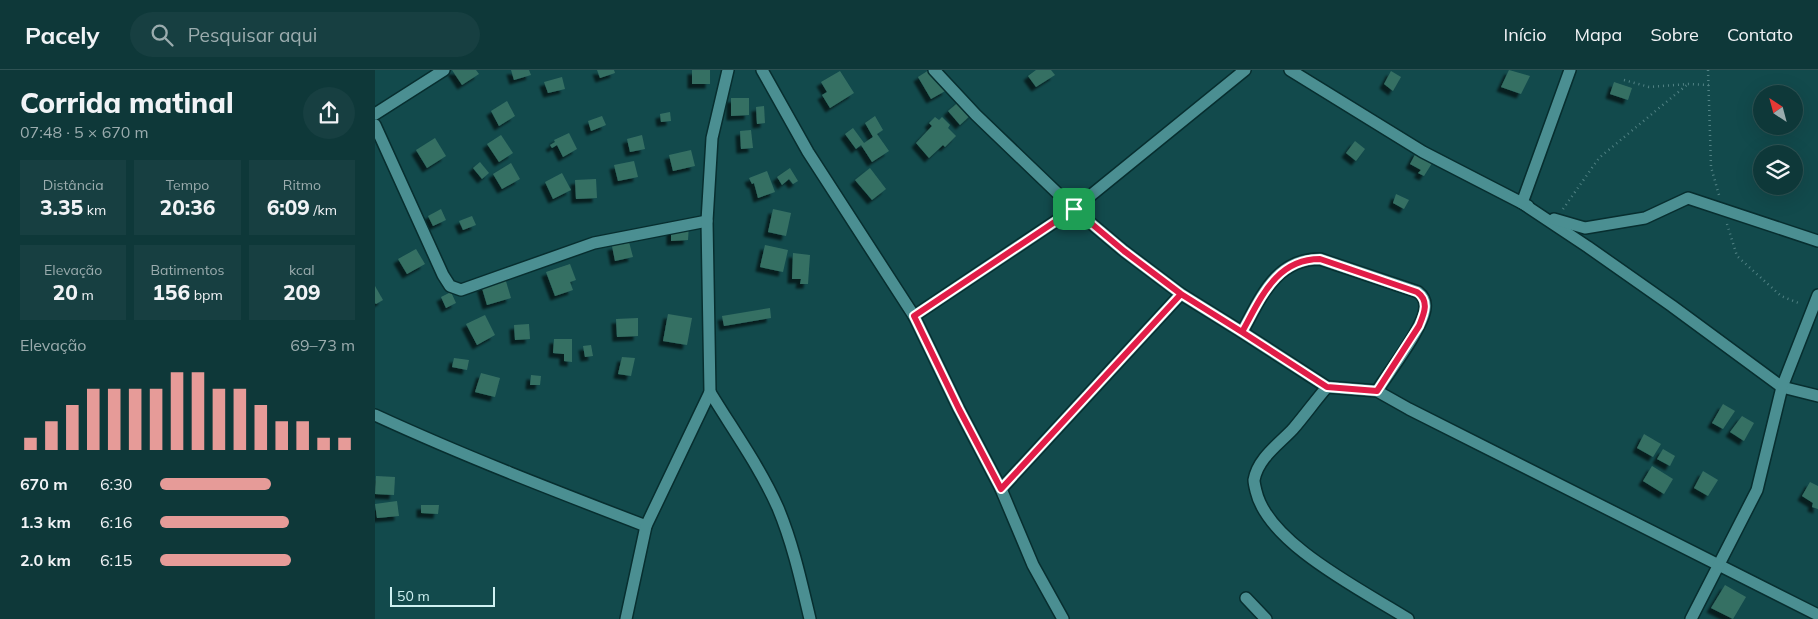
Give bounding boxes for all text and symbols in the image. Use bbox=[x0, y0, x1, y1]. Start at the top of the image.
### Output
search box bbox=[130, 12, 480, 57]
text: Pacely bbox=[25, 20, 100, 50]
icon: search bbox=[148, 21, 176, 49]
text: Pesquisar aqui bbox=[188, 23, 317, 47]
text: Início bbox=[1504, 23, 1547, 46]
text: Mapa bbox=[1575, 23, 1622, 46]
text: Sobre bbox=[1650, 23, 1699, 46]
text: Contato bbox=[1727, 23, 1793, 46]
text: Corrida matinal bbox=[20, 85, 234, 120]
north arrow bbox=[1753, 85, 1803, 135]
map controls bbox=[1753, 85, 1803, 195]
button: share bbox=[303, 87, 355, 139]
text: 07:48 · 5 × 670 m bbox=[20, 122, 149, 142]
button: layers bbox=[1753, 145, 1803, 195]
text: Distância bbox=[43, 176, 104, 194]
text: Tempo bbox=[166, 176, 209, 194]
text: Ritmo bbox=[283, 176, 321, 194]
pin bbox=[1053, 188, 1095, 230]
text: 3.35 bbox=[40, 194, 83, 220]
text: 20:36 bbox=[160, 194, 215, 220]
text: 6:09 bbox=[267, 194, 310, 220]
icon: arrive bbox=[1060, 195, 1088, 223]
text: km bbox=[83, 201, 106, 219]
text: /km bbox=[310, 201, 337, 219]
text: Elevação bbox=[44, 261, 102, 279]
text: Batimentos bbox=[150, 261, 225, 279]
text: kcal bbox=[289, 261, 315, 279]
text: 20 bbox=[53, 279, 78, 305]
text: 156 bbox=[152, 279, 190, 305]
text: 209 bbox=[283, 279, 321, 305]
text: m bbox=[78, 286, 94, 304]
text: bpm bbox=[190, 286, 223, 304]
text: Elevação bbox=[20, 335, 86, 355]
text: 69–73 m bbox=[290, 335, 355, 355]
text: 670 m bbox=[20, 474, 68, 494]
text: 6:30 bbox=[100, 474, 132, 494]
text: 1.3 km bbox=[20, 512, 71, 532]
text: 6:16 bbox=[100, 512, 132, 532]
text: 2.0 km bbox=[20, 550, 71, 570]
text: 6:15 bbox=[100, 550, 132, 570]
scale bar bbox=[390, 584, 495, 607]
text: 50 m bbox=[397, 587, 430, 605]

